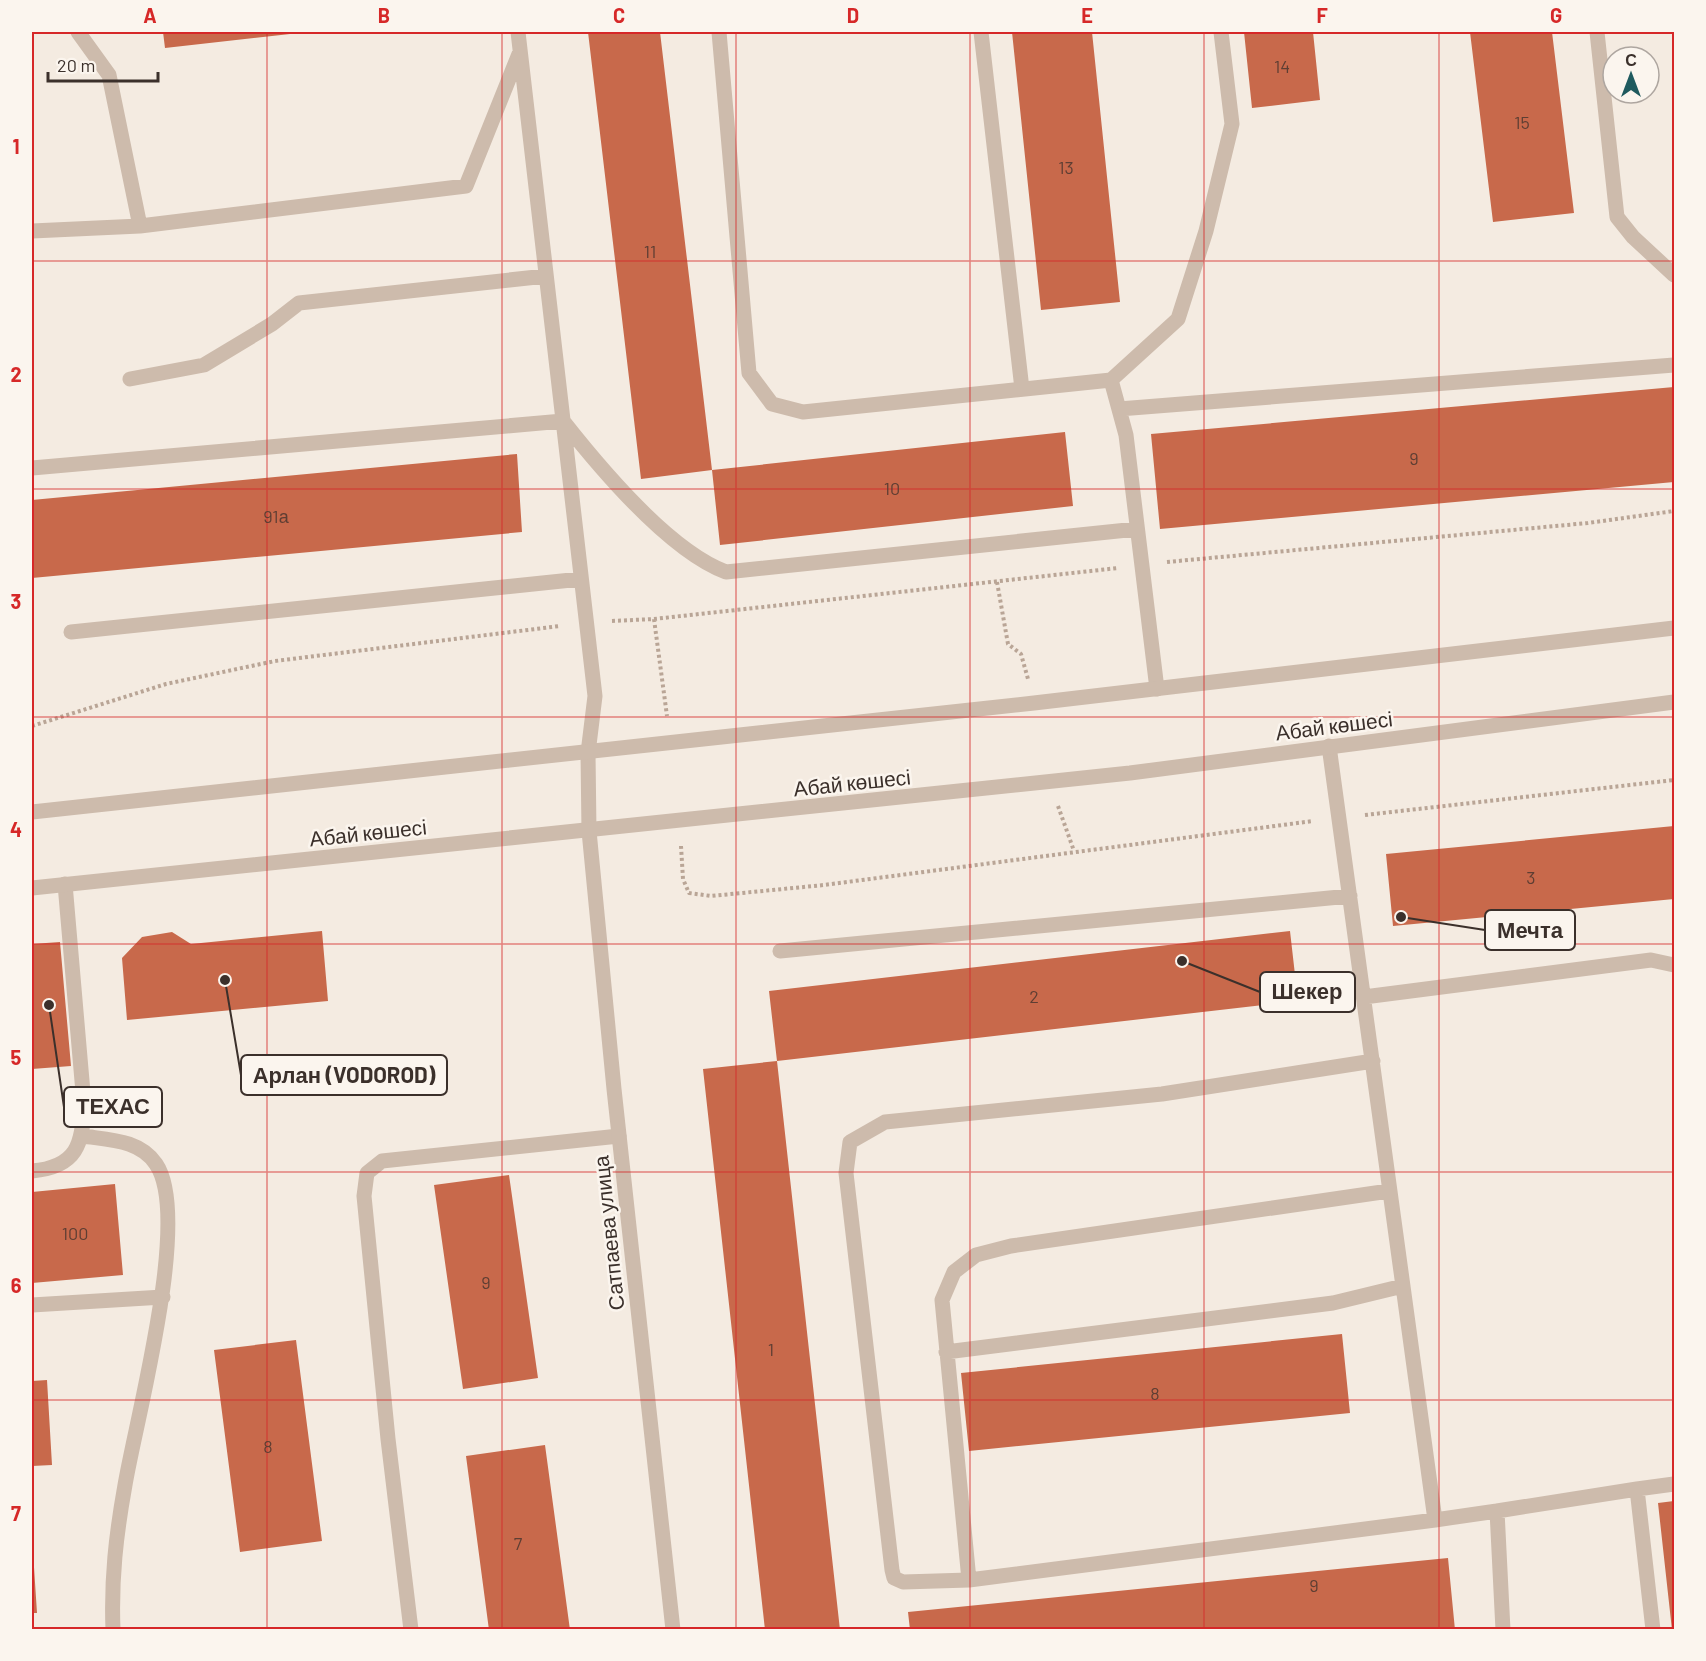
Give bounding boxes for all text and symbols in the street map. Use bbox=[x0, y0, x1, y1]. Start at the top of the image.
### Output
text: A bbox=[143, 3, 157, 27]
text: B bbox=[378, 3, 390, 27]
text: C bbox=[613, 3, 625, 27]
text: D bbox=[847, 3, 859, 27]
text: E bbox=[1081, 3, 1093, 27]
text: F bbox=[1316, 3, 1328, 27]
text: G bbox=[1550, 3, 1562, 27]
scale bar bbox=[48, 45, 158, 83]
north arrow bbox=[1601, 45, 1661, 105]
text: С bbox=[1625, 50, 1637, 69]
text: 20 m bbox=[57, 54, 95, 76]
house number: 14 bbox=[1274, 55, 1290, 77]
house number: 15 bbox=[1514, 111, 1530, 133]
text: 1 bbox=[12, 134, 20, 158]
house number: 13 bbox=[1058, 156, 1074, 178]
house number: 11 bbox=[644, 240, 656, 262]
text: 2 bbox=[10, 362, 22, 386]
house number: 9 bbox=[1409, 447, 1419, 469]
house number: 10 bbox=[884, 477, 900, 499]
house number: 91а bbox=[263, 505, 290, 527]
text: 3 bbox=[11, 589, 21, 613]
street label: Абай көшесі bbox=[1274, 705, 1394, 745]
street label: Абай көшесі bbox=[792, 763, 912, 801]
street label: Абай көшесі bbox=[308, 813, 428, 851]
text: 4 bbox=[10, 817, 22, 841]
house number: 3 bbox=[1526, 866, 1536, 888]
callout: Мечта bbox=[1485, 910, 1575, 950]
text: Мечта bbox=[1497, 916, 1564, 942]
callout: Шекер bbox=[1260, 972, 1355, 1012]
text: Шекер bbox=[1271, 977, 1343, 1004]
house number: 2 bbox=[1029, 985, 1039, 1007]
text: 5 bbox=[11, 1045, 22, 1069]
callout: Арлан (VODOROD) bbox=[241, 1055, 447, 1095]
text: Арлан (VODOROD) bbox=[253, 1061, 436, 1088]
callout: ТЕХАС bbox=[64, 1087, 162, 1127]
text: ТЕХАС bbox=[76, 1092, 150, 1118]
street label: Сатпаева улица bbox=[587, 1154, 629, 1312]
house number: 100 bbox=[62, 1222, 88, 1244]
house number: 9 bbox=[481, 1271, 491, 1293]
text: 6 bbox=[11, 1273, 22, 1297]
house number: 1 bbox=[768, 1338, 774, 1360]
house number: 8 bbox=[1150, 1382, 1160, 1404]
house number: 8 bbox=[263, 1435, 273, 1457]
text: 7 bbox=[11, 1501, 21, 1525]
house number: 7 bbox=[514, 1532, 523, 1554]
house number: 9 bbox=[1309, 1574, 1319, 1596]

